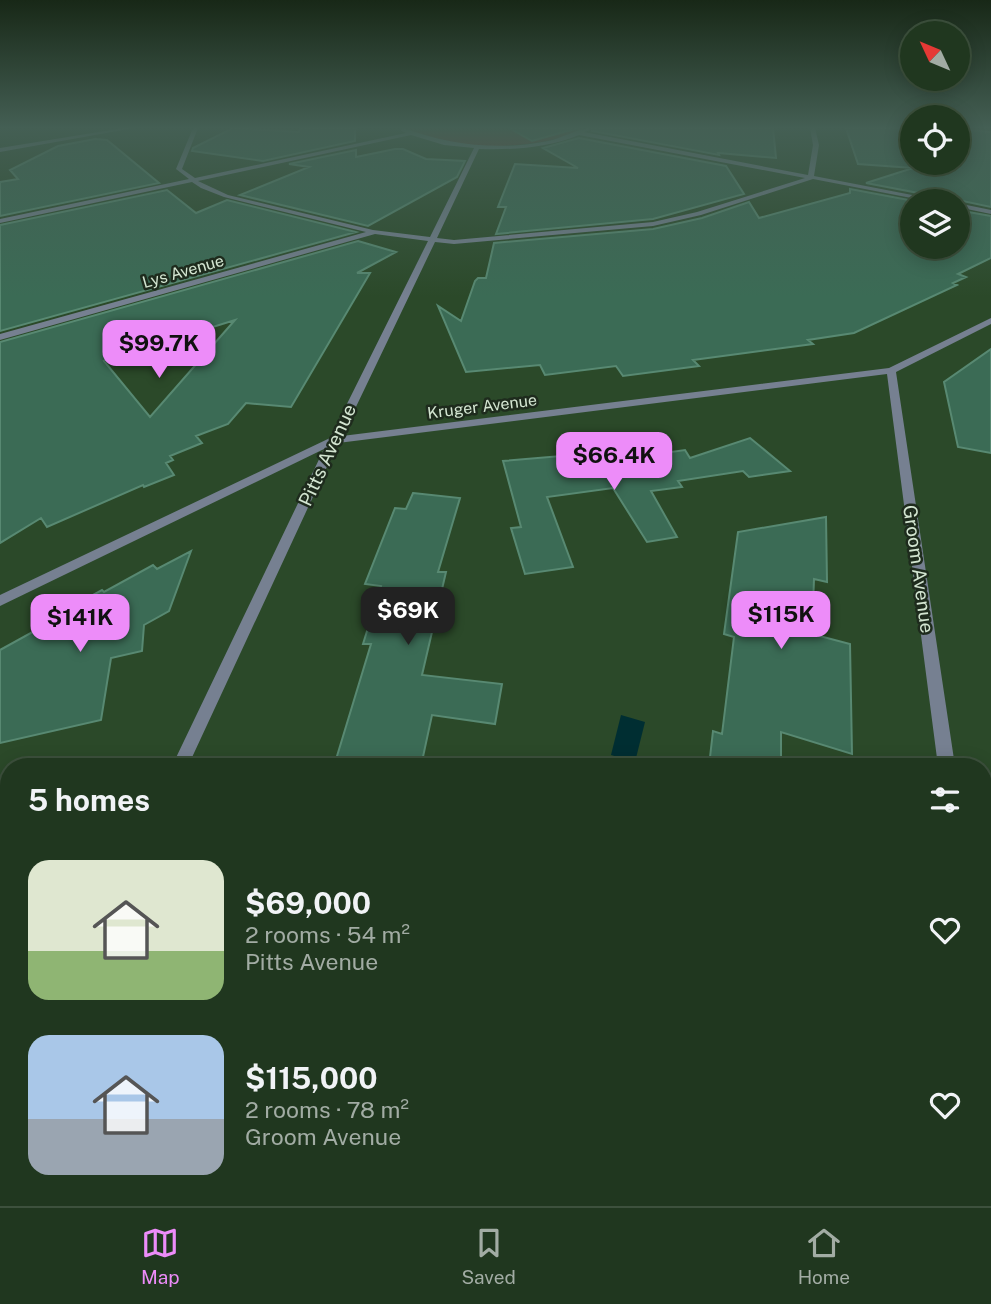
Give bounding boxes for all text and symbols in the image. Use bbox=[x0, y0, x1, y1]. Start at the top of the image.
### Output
north arrow bbox=[900, 21, 970, 91]
map controls bbox=[900, 21, 970, 259]
button: locate bbox=[900, 105, 970, 175]
button: layers bbox=[900, 189, 970, 259]
street label: Lys Avenue bbox=[140, 251, 226, 292]
pin: $99.7K bbox=[102, 320, 216, 380]
text: $99.7K bbox=[118, 329, 200, 356]
street label: Kruger Avenue bbox=[426, 390, 538, 423]
street label: Pitts Avenue bbox=[294, 400, 360, 510]
pin: $66.4K bbox=[557, 433, 671, 492]
text: $66.4K bbox=[572, 441, 656, 468]
street label: Groom Avenue bbox=[899, 504, 939, 634]
pin: $69K bbox=[367, 588, 449, 647]
pin: $115K bbox=[732, 592, 830, 651]
pin: $141K bbox=[31, 594, 129, 654]
text: $69K bbox=[377, 596, 439, 623]
text: $115K bbox=[747, 600, 815, 627]
text: $141K bbox=[47, 603, 113, 630]
icon: filters bbox=[926, 781, 964, 819]
text: 5 homes bbox=[28, 782, 150, 818]
text: $69,000 bbox=[245, 885, 371, 921]
icon: home bbox=[84, 888, 168, 972]
icon: heart bbox=[926, 911, 964, 949]
text: 2 rooms · 54 m² bbox=[245, 921, 410, 948]
text: Pitts Avenue bbox=[245, 948, 378, 975]
text: $115,000 bbox=[245, 1060, 377, 1096]
icon: home bbox=[84, 1063, 168, 1147]
icon: heart bbox=[926, 1086, 964, 1124]
text: 2 rooms · 78 m² bbox=[245, 1096, 409, 1123]
text: Groom Avenue bbox=[245, 1123, 401, 1150]
tab: Map bbox=[141, 1224, 180, 1288]
tab: Saved bbox=[461, 1224, 516, 1288]
tab: Home bbox=[798, 1224, 850, 1288]

